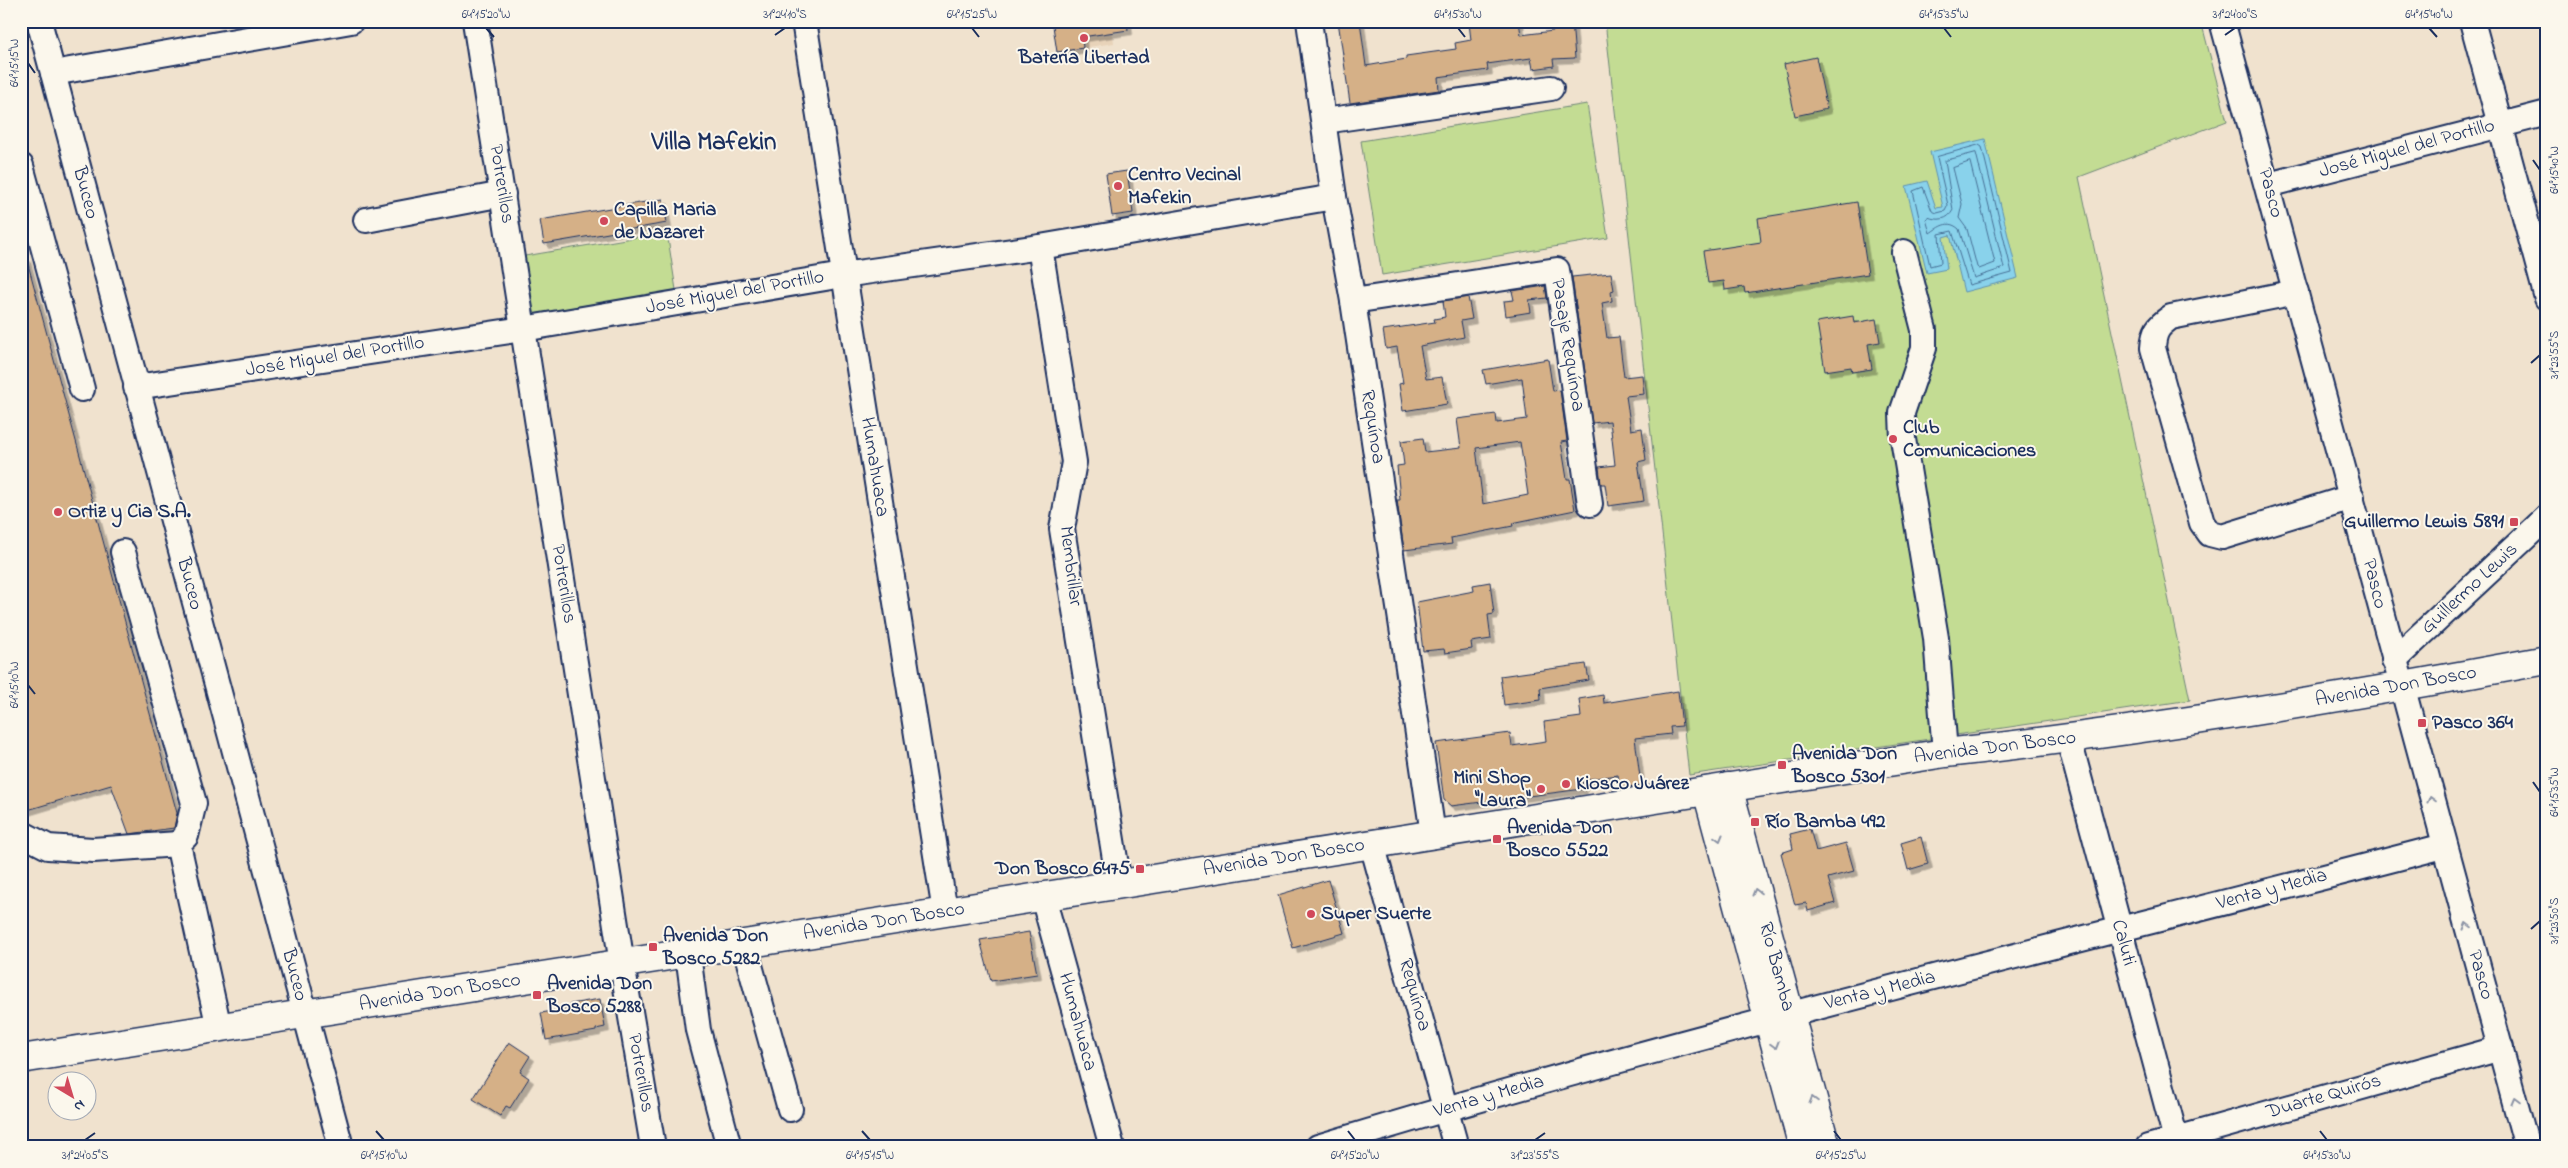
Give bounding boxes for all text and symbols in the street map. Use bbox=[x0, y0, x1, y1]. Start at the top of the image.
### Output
text: 64°15'20"W bbox=[462, 6, 510, 24]
text: 31°24'10"S bbox=[763, 6, 807, 24]
text: 64°15'25"W bbox=[947, 6, 997, 24]
text: 64°15'30"W bbox=[1434, 6, 1482, 24]
text: 64°15'35"W bbox=[1919, 6, 1969, 24]
text: 31°24'00"S bbox=[2212, 6, 2258, 24]
text: 64°15'40"W bbox=[2405, 6, 2453, 24]
marker: Batería Libertad bbox=[1078, 32, 1090, 44]
text: 64°15'15"W bbox=[6, 39, 24, 87]
place label: Batería Libertad bbox=[1017, 44, 1150, 73]
street label: José Miguel del Portillo bbox=[2316, 112, 2498, 187]
district label: Villa Mafekin bbox=[651, 125, 776, 161]
street label: Potrerillos bbox=[480, 142, 522, 226]
text: 64°15'40"W bbox=[2546, 146, 2564, 194]
place label: Centro Vecinal Mafekin bbox=[1128, 161, 1241, 213]
street label: Buceo bbox=[64, 163, 106, 222]
street label: Pasco bbox=[2249, 165, 2291, 221]
marker: Centro Vecinal Mafekin bbox=[1112, 180, 1124, 192]
place label: Capilla Maria de Nazaret bbox=[614, 196, 717, 248]
marker: Capilla Maria de Nazaret bbox=[598, 215, 610, 227]
street label: José Miguel del Portillo bbox=[643, 263, 827, 324]
street label: Pasaje Requínoa bbox=[1542, 276, 1592, 414]
street label: José Miguel del Portillo bbox=[243, 329, 427, 386]
text: 31°23'55"S bbox=[2546, 331, 2564, 379]
street label: Requínoa bbox=[1352, 388, 1392, 466]
place label: Club Comunicaciones bbox=[1903, 414, 2036, 466]
street label: Humahuaca bbox=[852, 415, 896, 519]
marker: Club Comunicaciones bbox=[1887, 433, 1899, 445]
place label: Ortiz y Cia S.A. bbox=[68, 498, 191, 528]
marker: Ortiz y Cia S.A. bbox=[52, 506, 64, 518]
place label: Guillermo Lewis 5891 bbox=[2344, 508, 2505, 537]
marker: Guillermo Lewis 5891 bbox=[2508, 516, 2520, 528]
street label: Membrillar bbox=[1051, 524, 1089, 609]
street label: Guillermo Lewis bbox=[2415, 536, 2525, 642]
street label: Potrerillos bbox=[542, 542, 584, 626]
street label: Buceo bbox=[168, 554, 210, 613]
street label: Pasco bbox=[2354, 556, 2394, 612]
street label: Avenida Don Bosco bbox=[2313, 659, 2479, 715]
text: 64°15'10"W bbox=[6, 662, 24, 708]
place label: Pasco 364 bbox=[2432, 709, 2514, 738]
marker: Pasco 364 bbox=[2416, 717, 2428, 729]
street label: Avenida Don Bosco bbox=[1912, 724, 2078, 772]
place label: Avenida Don Bosco 5301 bbox=[1791, 740, 1897, 792]
marker: Avenida Don Bosco 5301 bbox=[1776, 759, 1788, 771]
place label: Mini Shop "Laura" bbox=[1453, 764, 1531, 816]
text: 64°15'35"W bbox=[2546, 767, 2564, 817]
place label: Kiosco Juárez bbox=[1576, 770, 1690, 799]
marker: Kiosco Juárez bbox=[1560, 778, 1572, 790]
marker: Mini Shop "Laura" bbox=[1535, 783, 1547, 795]
one-way arrow bbox=[2427, 795, 2437, 803]
place label: Río Bamba 492 bbox=[1765, 808, 1885, 837]
place label: Avenida Don Bosco 5522 bbox=[1506, 814, 1612, 866]
marker: Río Bamba 492 bbox=[1749, 816, 1761, 828]
street label: Avenida Don Bosco bbox=[1201, 831, 1367, 885]
marker: Avenida Don Bosco 5522 bbox=[1491, 833, 1503, 845]
one-way arrow bbox=[1713, 833, 1724, 842]
place label: Don Bosco 6475 bbox=[994, 855, 1131, 884]
street label: Venta y Media bbox=[2212, 861, 2331, 919]
marker: Don Bosco 6475 bbox=[1134, 863, 1146, 875]
one-way arrow bbox=[1751, 888, 1762, 897]
street label: Avenida Don Bosco bbox=[801, 895, 967, 949]
text: 31°23'50"S bbox=[2546, 897, 2564, 944]
place label: Super Suerte bbox=[1321, 900, 1432, 929]
marker: Super Suerte bbox=[1305, 908, 1317, 920]
street label: Caluti bbox=[2103, 917, 2143, 969]
street label: Río Bamba bbox=[1750, 919, 1802, 1015]
place label: Avenida Don Bosco 5282 bbox=[662, 922, 768, 974]
one-way arrow bbox=[2462, 923, 2472, 931]
marker: Avenida Don Bosco 5282 bbox=[647, 941, 659, 953]
street label: Buceo bbox=[273, 945, 315, 1004]
street label: Pasco bbox=[2459, 947, 2501, 1003]
street label: Requínoa bbox=[1390, 955, 1438, 1035]
street label: Venta y Media bbox=[1820, 963, 1939, 1019]
street label: Avenida Don Bosco bbox=[357, 966, 523, 1020]
place label: Avenida Don Bosco 5288 bbox=[546, 970, 652, 1022]
street label: Humahuaca bbox=[1050, 970, 1104, 1074]
marker: Avenida Don Bosco 5288 bbox=[531, 989, 543, 1001]
street label: Potrerillos bbox=[619, 1031, 661, 1115]
one-way arrow bbox=[1769, 1041, 1780, 1050]
street label: Venta y Media bbox=[1429, 1067, 1548, 1127]
street label: Duarte Quirós bbox=[2262, 1067, 2385, 1128]
north arrow bbox=[48, 1070, 98, 1120]
text: N bbox=[69, 1094, 89, 1116]
one-way arrow bbox=[2510, 1095, 2521, 1104]
one-way arrow bbox=[1808, 1096, 1818, 1104]
text: 31°24'05"S bbox=[62, 1147, 109, 1165]
text: 64°15'10"W bbox=[361, 1147, 407, 1165]
text: 64°15'15"W bbox=[846, 1147, 894, 1165]
text: 64°15'20"W bbox=[1331, 1147, 1379, 1165]
text: 31°23'55"S bbox=[1511, 1147, 1559, 1165]
text: 64°15'25"W bbox=[1816, 1147, 1866, 1165]
text: 64°15'30"W bbox=[2303, 1147, 2351, 1165]

